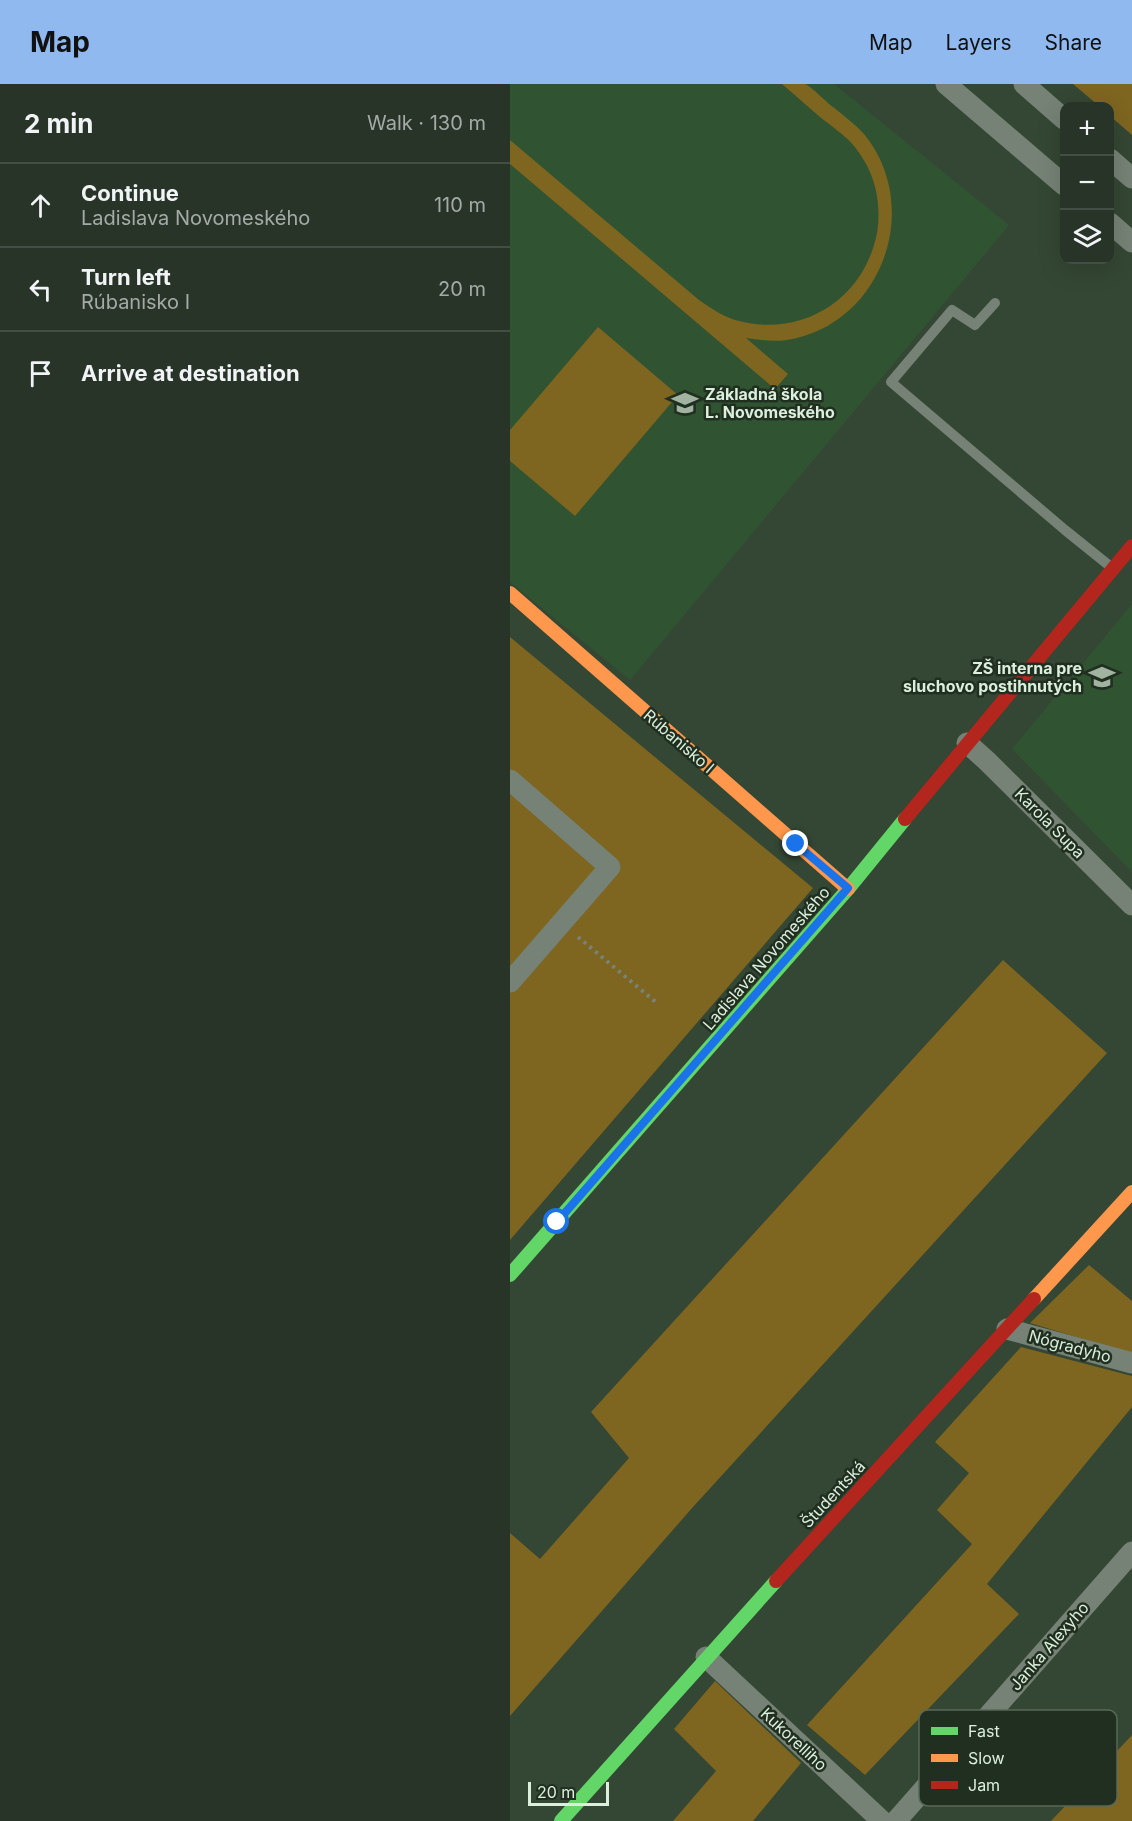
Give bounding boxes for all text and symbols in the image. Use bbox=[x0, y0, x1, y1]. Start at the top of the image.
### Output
text: Map bbox=[30, 25, 90, 59]
text: Map bbox=[869, 30, 913, 55]
text: Layers bbox=[946, 30, 1012, 55]
text: Share bbox=[1045, 30, 1102, 55]
map controls bbox=[1060, 102, 1114, 264]
button: + bbox=[1060, 102, 1114, 156]
text: 2 min bbox=[24, 108, 94, 139]
text: Walk · 130 m bbox=[367, 111, 486, 135]
button: − bbox=[1060, 156, 1114, 210]
text: Continue bbox=[81, 180, 179, 206]
icon: ahead bbox=[24, 189, 57, 222]
text: 110 m bbox=[434, 193, 486, 217]
text: Ladislava Novomeského bbox=[81, 206, 310, 230]
button: layers bbox=[1060, 210, 1114, 264]
text: Turn left bbox=[81, 264, 171, 290]
icon: left bbox=[24, 273, 57, 306]
text: 20 m bbox=[438, 277, 486, 301]
text: Rúbanisko I bbox=[81, 290, 190, 314]
icon: arrive bbox=[24, 357, 57, 390]
text: Arrive at destination bbox=[81, 360, 300, 386]
place label: Základná škola L. Novomeského bbox=[705, 384, 835, 422]
school or university icon: Základná škola L. Novomeského bbox=[670, 388, 700, 418]
place label: ZŠ interna pre sluchovo postihnutých bbox=[903, 658, 1082, 696]
school or university icon: ZŠ interna pre sluchovo postihnutých bbox=[1087, 662, 1117, 692]
street label: Rúbanisko I bbox=[640, 705, 718, 777]
street label: Karola Supa bbox=[1011, 784, 1089, 862]
route end bbox=[782, 830, 808, 856]
street label: Ladislava Novomeského bbox=[698, 882, 834, 1034]
route start bbox=[543, 1208, 569, 1234]
street label: Nógradyho bbox=[1027, 1325, 1113, 1367]
street label: Študentská bbox=[797, 1456, 869, 1532]
street label: Janka Alexyho bbox=[1005, 1598, 1093, 1694]
street label: Kukorelliho bbox=[757, 1703, 831, 1775]
legend bbox=[919, 1710, 1117, 1806]
text: Fast bbox=[968, 1721, 1000, 1741]
text: Slow bbox=[968, 1748, 1005, 1768]
text: Jam bbox=[968, 1775, 1000, 1795]
scale bar bbox=[528, 1779, 609, 1806]
text: 20 m bbox=[537, 1782, 575, 1802]

